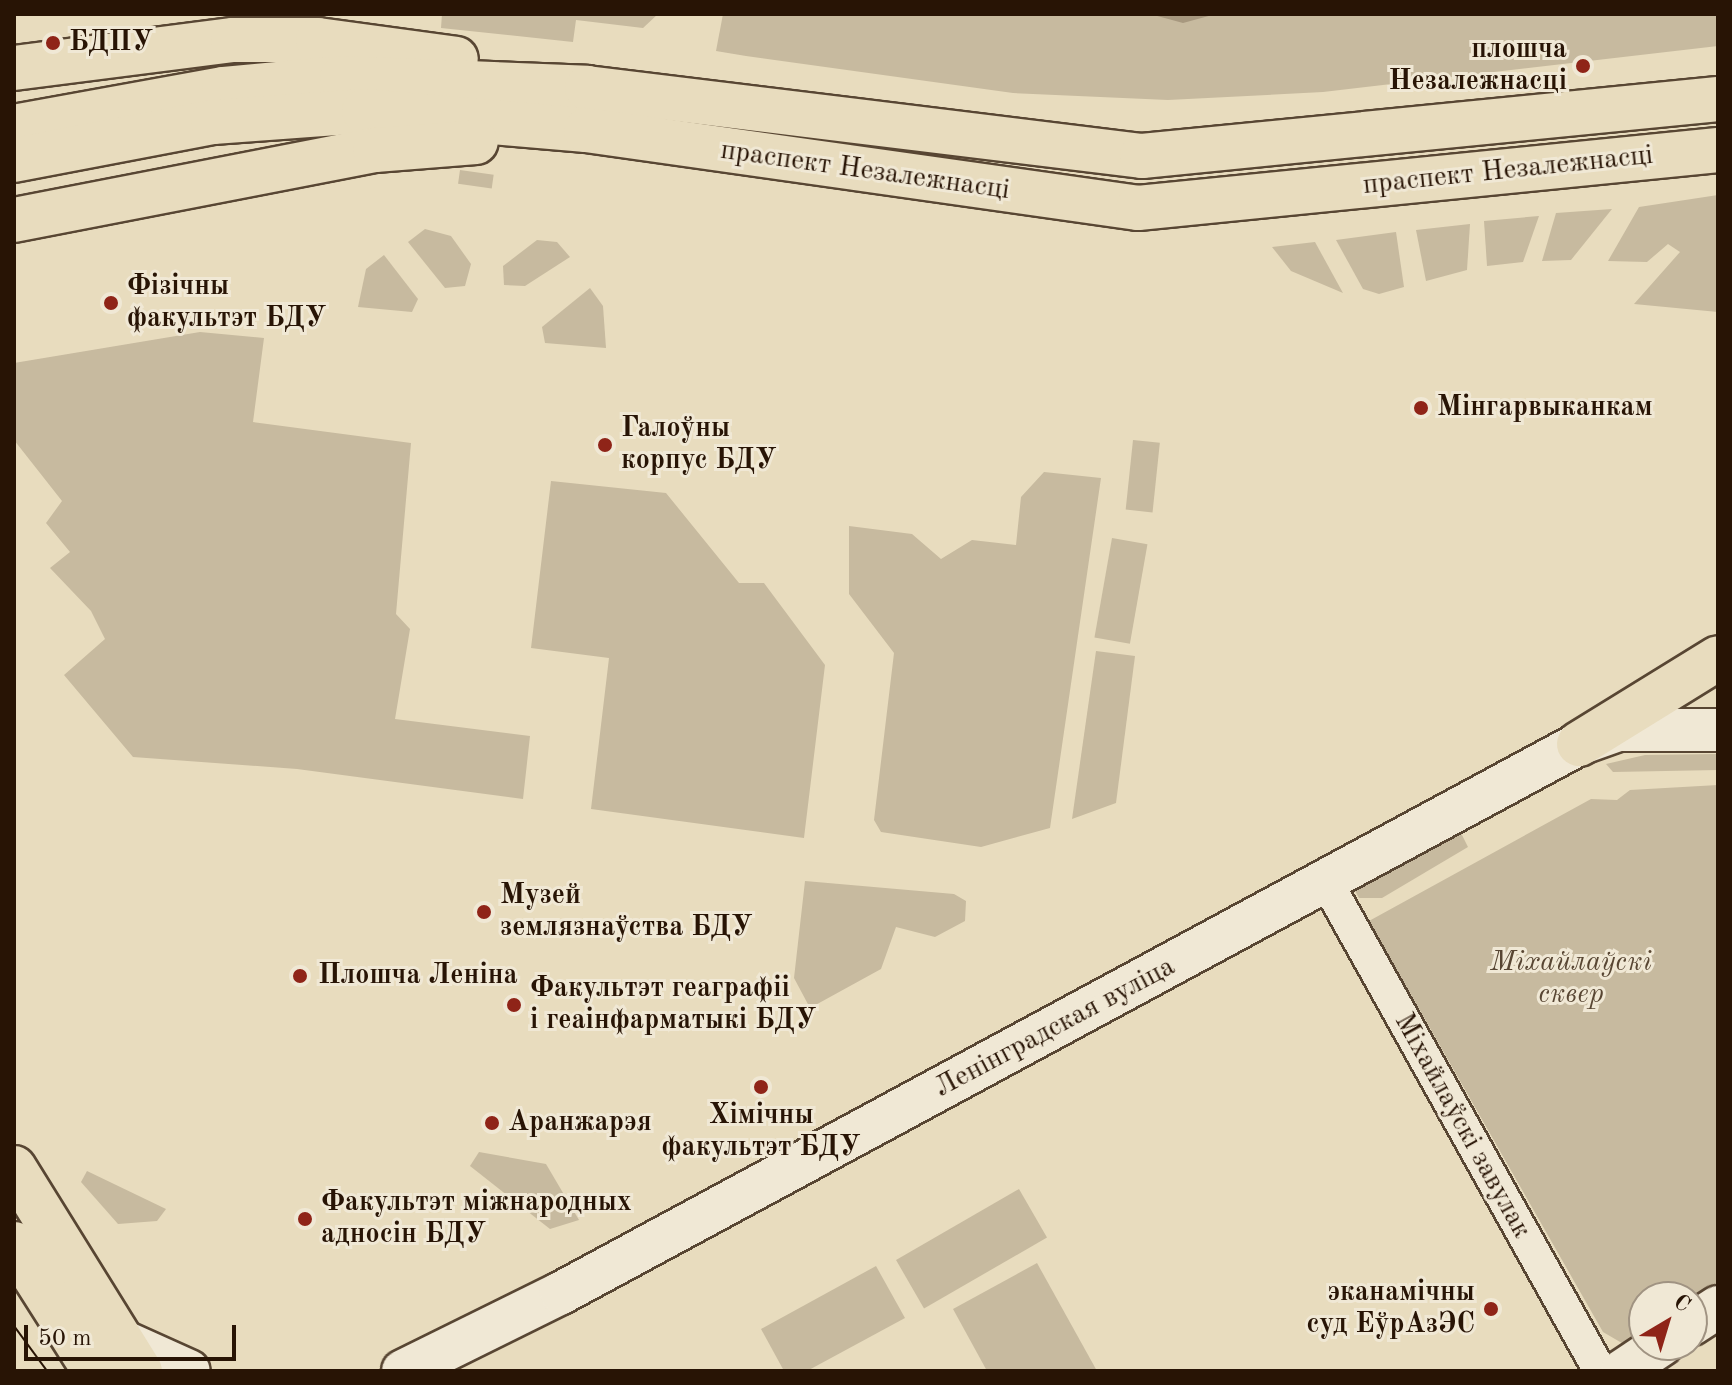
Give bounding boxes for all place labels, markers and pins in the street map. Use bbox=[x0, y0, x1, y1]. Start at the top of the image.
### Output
place label: БДПУ bbox=[69, 26, 153, 60]
place label: плошча Незалежнасці bbox=[1388, 33, 1567, 99]
marker: БДПУ bbox=[44, 34, 62, 52]
marker: плошча Незалежнасці bbox=[1574, 57, 1592, 75]
place label: Фізічны факультэт БДУ bbox=[127, 270, 326, 336]
marker: Фізічны факультэт БДУ bbox=[102, 294, 120, 312]
place label: Мінгарвыканкам bbox=[1437, 391, 1653, 425]
marker: Мінгарвыканкам bbox=[1412, 399, 1430, 417]
place label: Галоўны корпус БДУ bbox=[621, 412, 777, 478]
marker: Галоўны корпус БДУ bbox=[596, 436, 614, 454]
place label: Музей землязнаўства БДУ bbox=[500, 879, 753, 945]
marker: Музей землязнаўства БДУ bbox=[475, 903, 493, 921]
place label: Плошча Леніна bbox=[318, 959, 518, 993]
marker: Плошча Леніна bbox=[289, 965, 311, 987]
place label: Факультэт геаграфіі і геаінфарматыкі БДУ bbox=[530, 972, 816, 1038]
marker: Факультэт геаграфіі і геаінфарматыкі БДУ bbox=[505, 996, 523, 1014]
marker: Хімічны факультэт БДУ bbox=[752, 1078, 770, 1096]
place label: Хімічны факультэт БДУ bbox=[661, 1099, 861, 1165]
place label: Аранжарэя bbox=[508, 1106, 652, 1140]
marker: Аранжарэя bbox=[483, 1114, 501, 1132]
place label: Факультэт міжнародных адносін БДУ bbox=[321, 1186, 631, 1252]
marker: Факультэт міжнародных адносін БДУ bbox=[296, 1210, 314, 1228]
place label: эканамічны суд ЕўрАзЭС bbox=[1306, 1276, 1475, 1342]
marker: эканамічны суд ЕўрАзЭС bbox=[1482, 1300, 1500, 1318]

